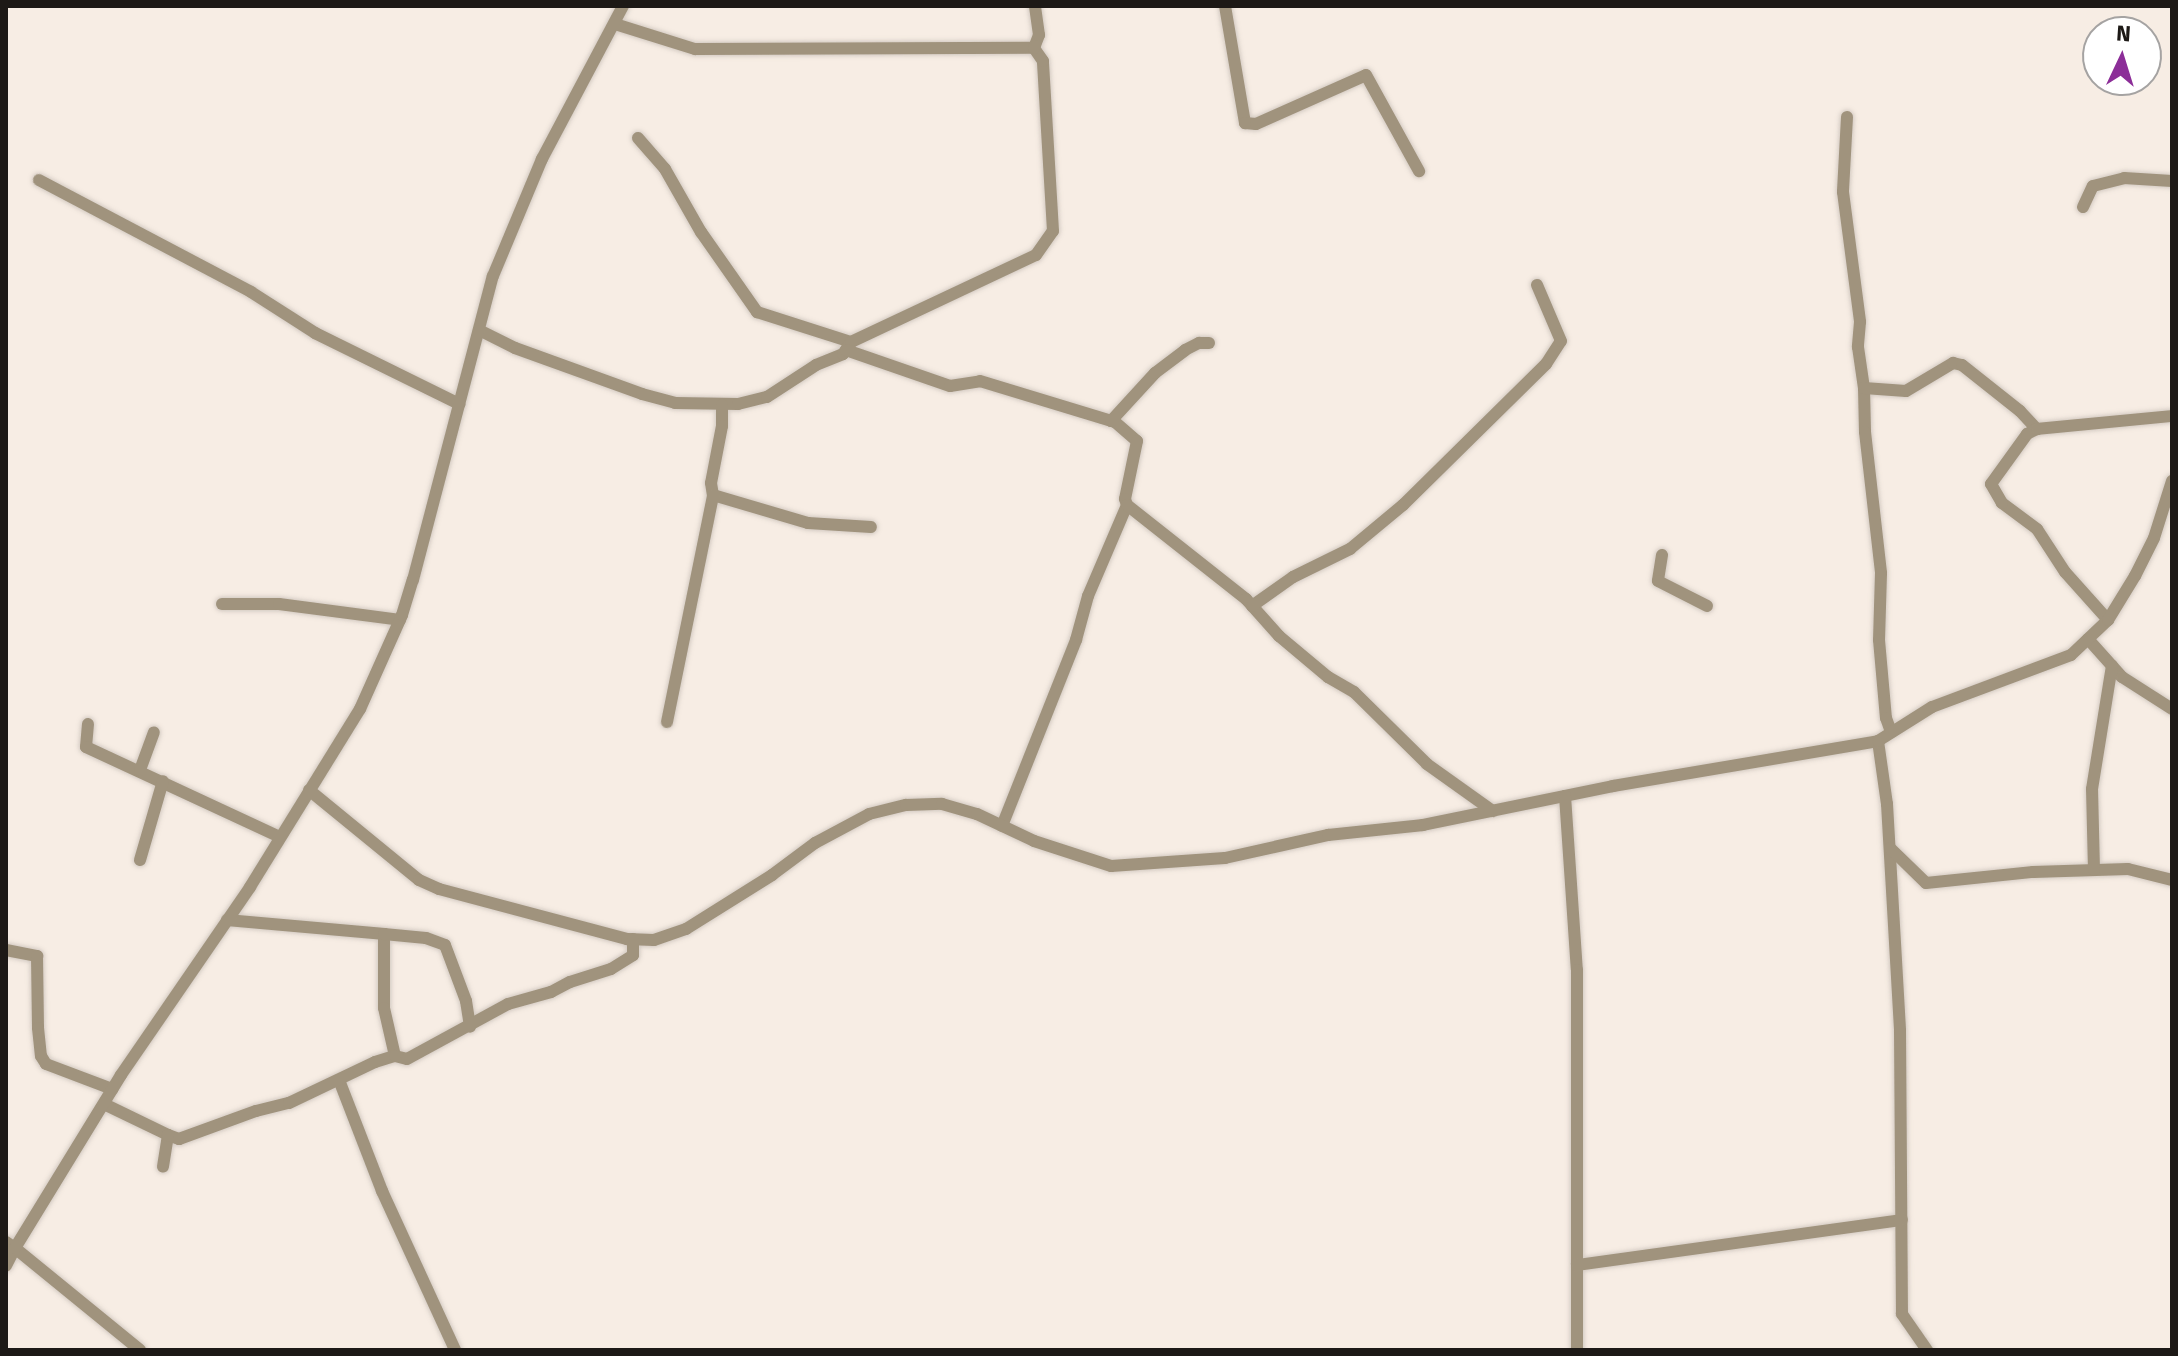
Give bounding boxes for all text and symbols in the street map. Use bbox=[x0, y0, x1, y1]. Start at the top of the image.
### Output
north arrow bbox=[2082, 16, 2162, 96]
text: N bbox=[2115, 20, 2132, 48]

